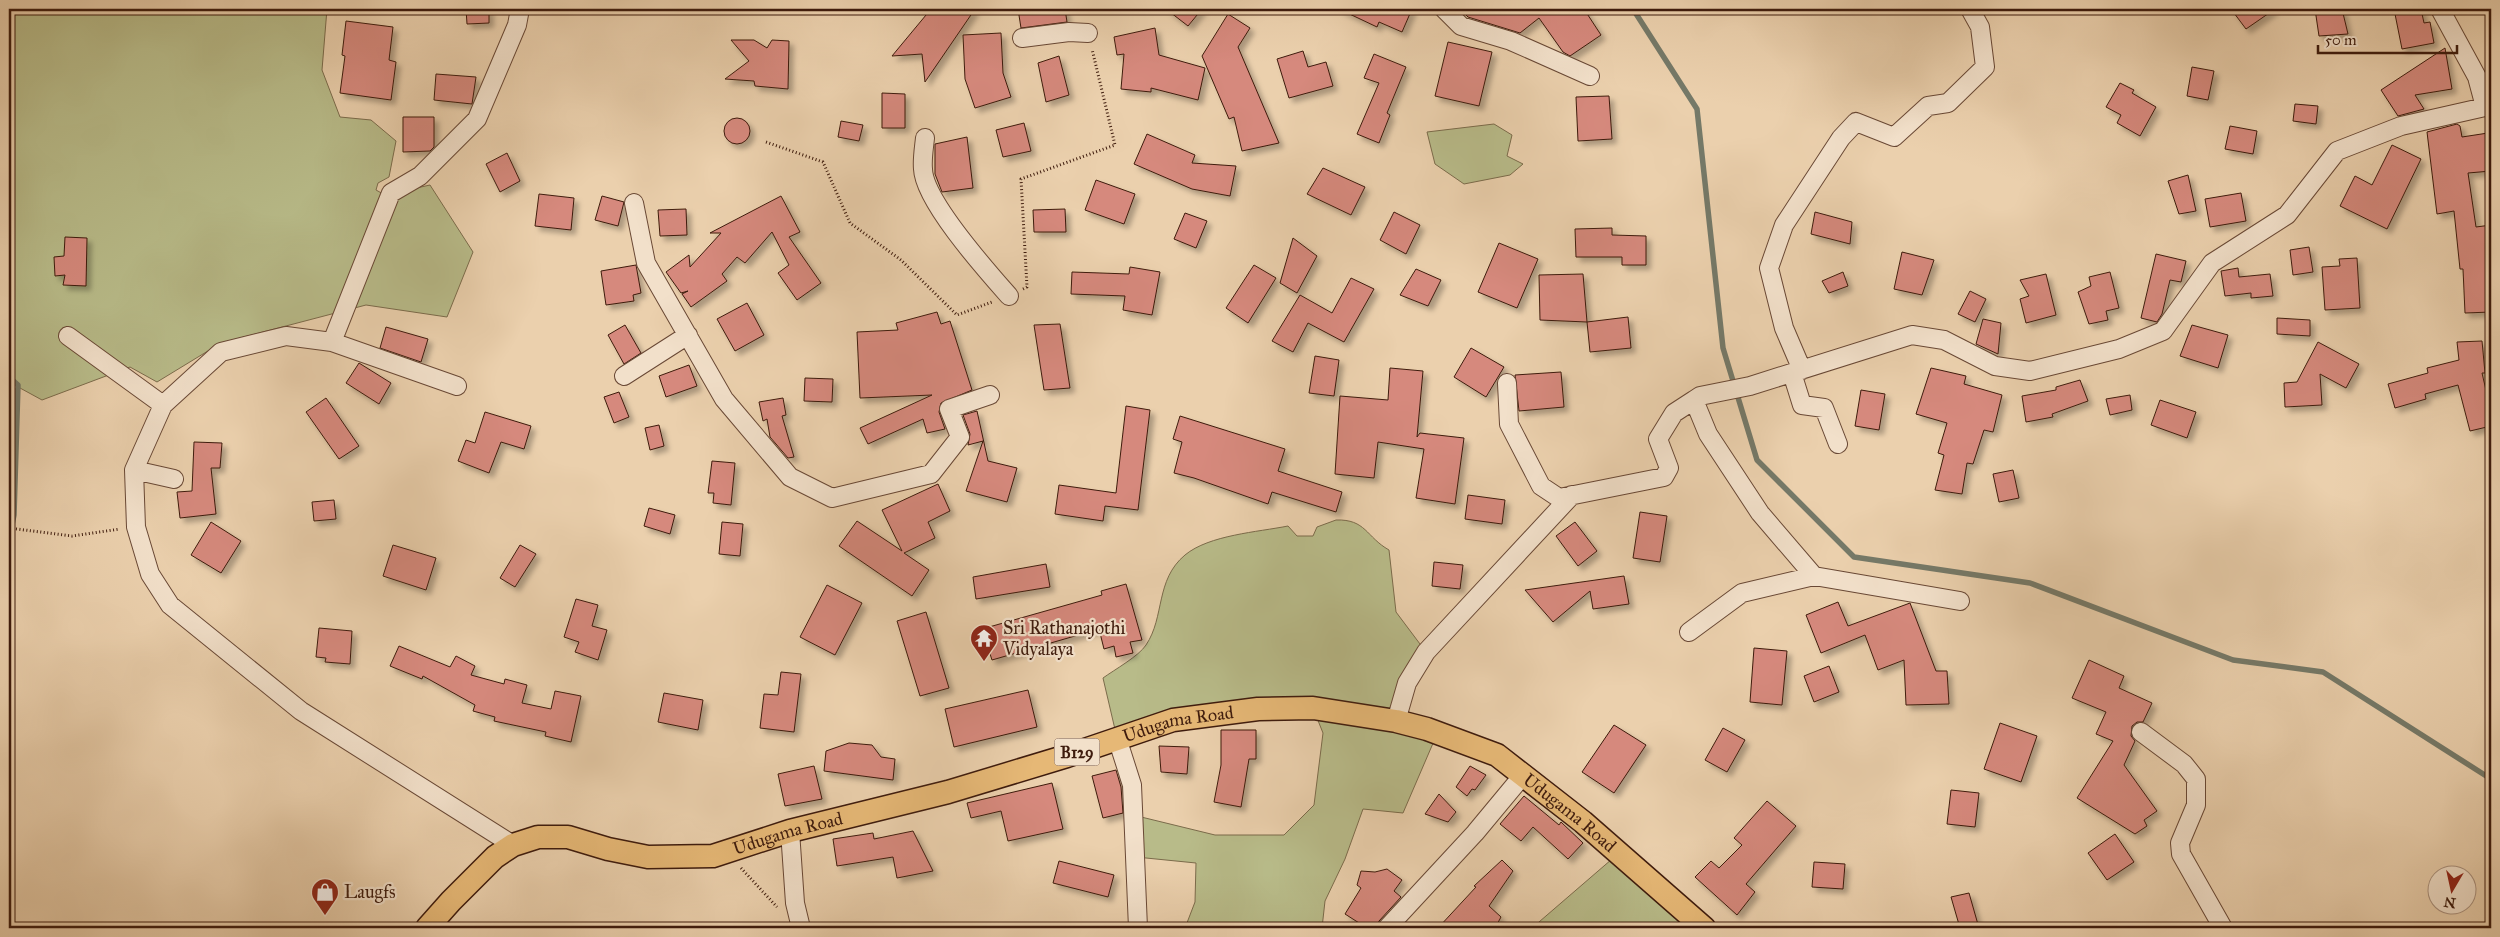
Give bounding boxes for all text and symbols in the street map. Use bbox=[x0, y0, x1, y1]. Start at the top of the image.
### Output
scale bar bbox=[2318, 22, 2456, 54]
text: 50 m bbox=[2325, 31, 2357, 49]
place label: Sri Rathanajothi Vidyalaya bbox=[1002, 617, 1125, 660]
temple icon: Sri Rathanajothi Vidyalaya bbox=[969, 623, 999, 662]
street label: Udugama Road bbox=[1120, 701, 1235, 747]
road number: B129 bbox=[1054, 739, 1100, 766]
street label: Udugama Road bbox=[1519, 768, 1621, 857]
street label: Udugama Road bbox=[730, 807, 845, 860]
north arrow bbox=[2428, 864, 2478, 914]
shop icon: Laugfs bbox=[310, 877, 340, 916]
place label: Laugfs bbox=[344, 881, 396, 904]
text: N bbox=[2443, 893, 2457, 912]

